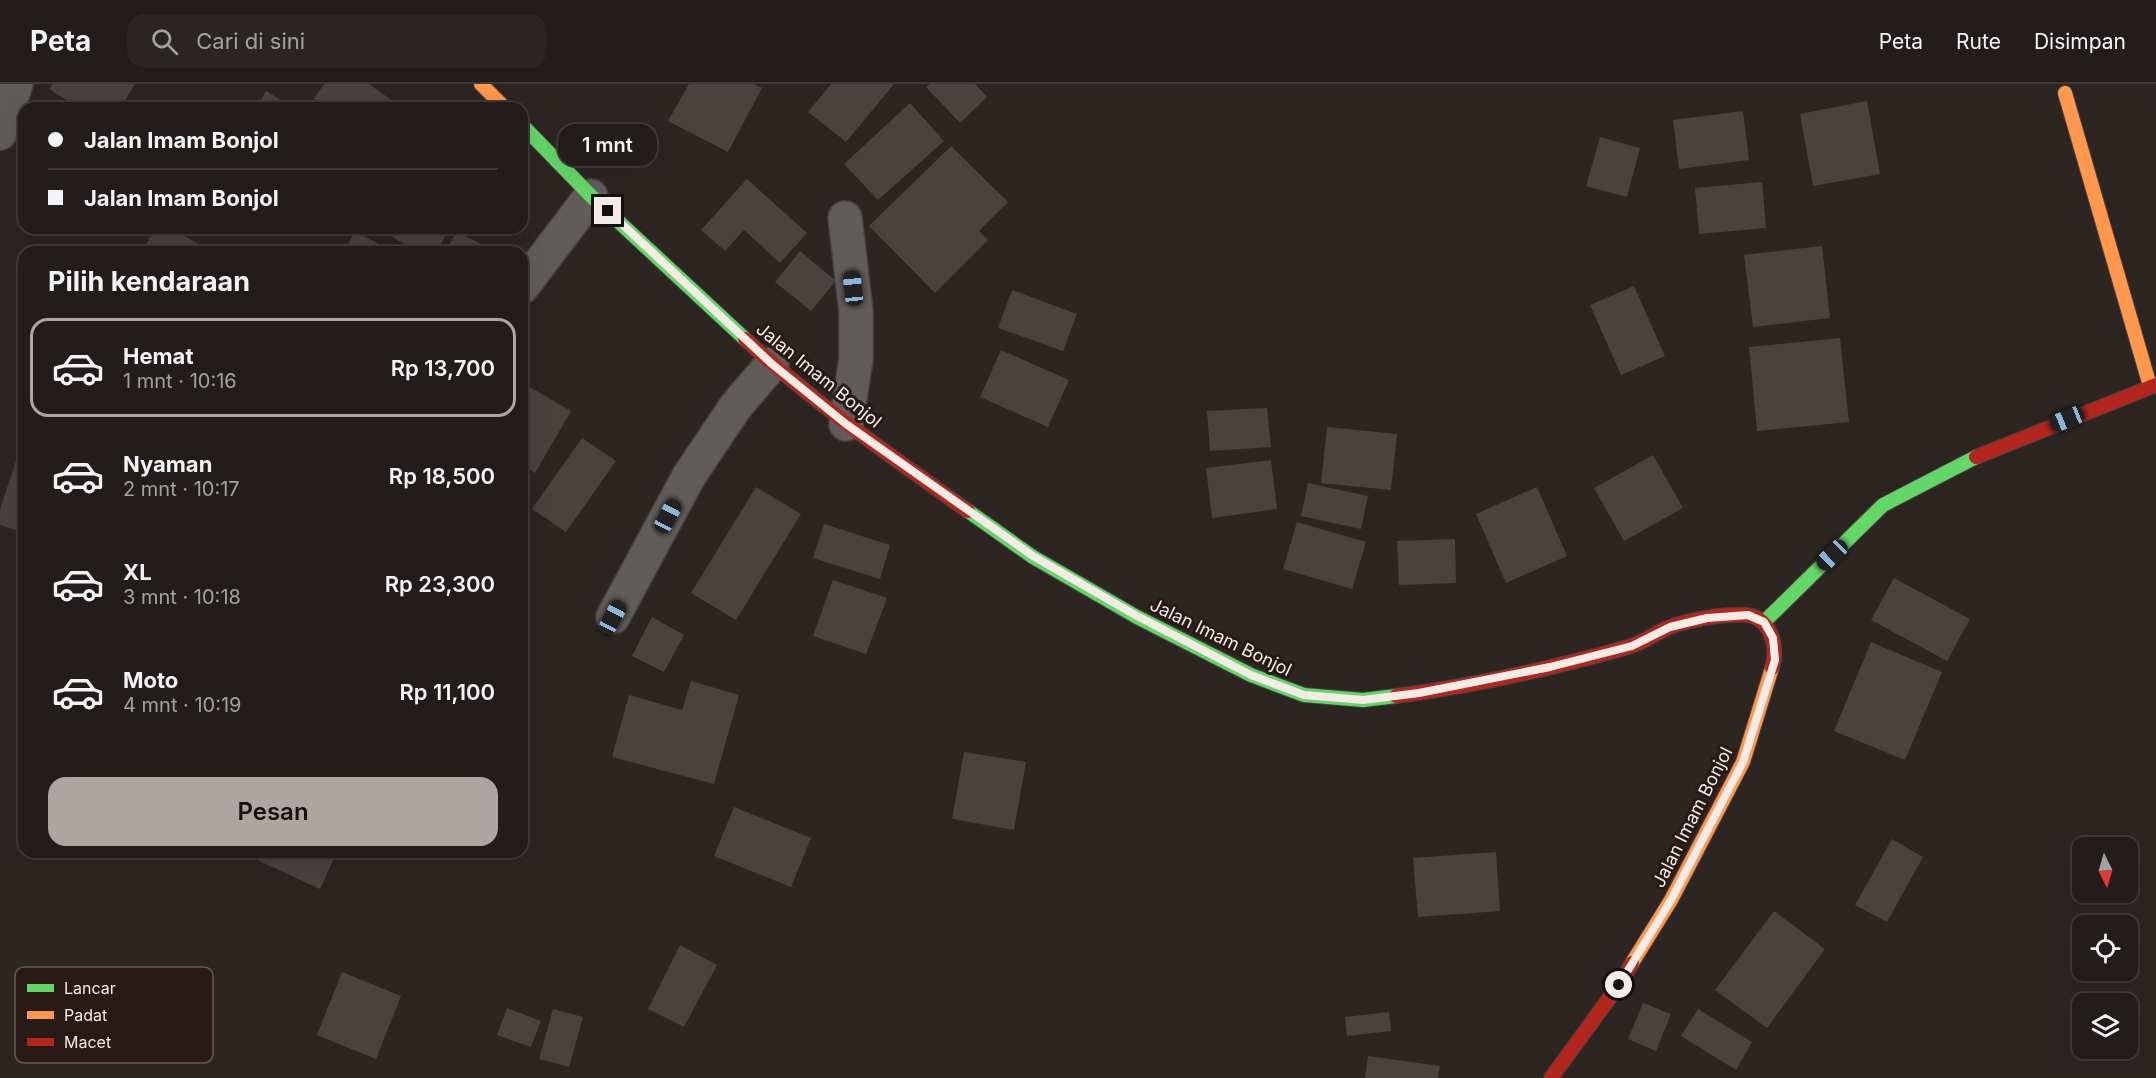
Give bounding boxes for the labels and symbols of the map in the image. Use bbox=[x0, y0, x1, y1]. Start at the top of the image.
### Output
callout: 1 mnt bbox=[558, 124, 658, 166]
route end bbox=[594, 197, 621, 224]
car bbox=[842, 269, 864, 307]
street label: Jalan Imam Bonjol bbox=[752, 318, 886, 432]
car bbox=[2047, 404, 2087, 434]
car bbox=[652, 496, 684, 536]
car bbox=[1813, 536, 1851, 574]
street label: Jalan Imam Bonjol bbox=[1147, 594, 1295, 680]
car bbox=[597, 597, 629, 637]
street label: Jalan Imam Bonjol bbox=[1648, 743, 1736, 891]
north arrow bbox=[2072, 837, 2138, 903]
legend bbox=[15, 967, 213, 1063]
route start bbox=[1605, 971, 1632, 998]
text: Lancar bbox=[64, 978, 116, 998]
text: Padat bbox=[64, 1005, 107, 1025]
text: Macet bbox=[64, 1032, 111, 1052]

